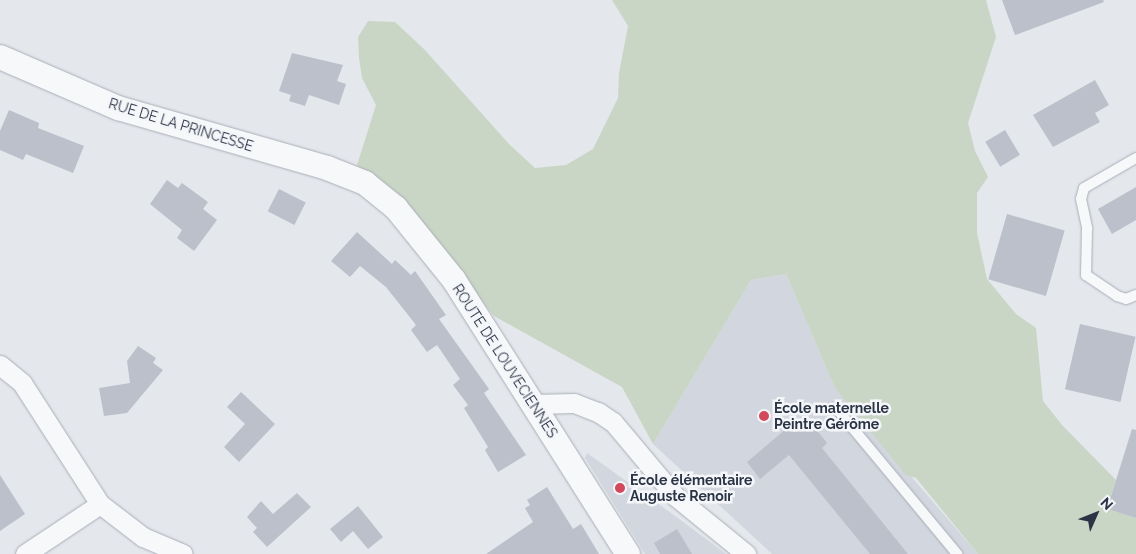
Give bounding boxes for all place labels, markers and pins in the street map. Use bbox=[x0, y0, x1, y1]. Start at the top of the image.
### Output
place label: École maternelle Peintre Gérôme bbox=[774, 400, 889, 432]
marker: École maternelle Peintre Gérôme bbox=[758, 410, 770, 422]
place label: École élémentaire Auguste Renoir bbox=[630, 472, 753, 504]
marker: École élémentaire Auguste Renoir bbox=[614, 482, 626, 494]

